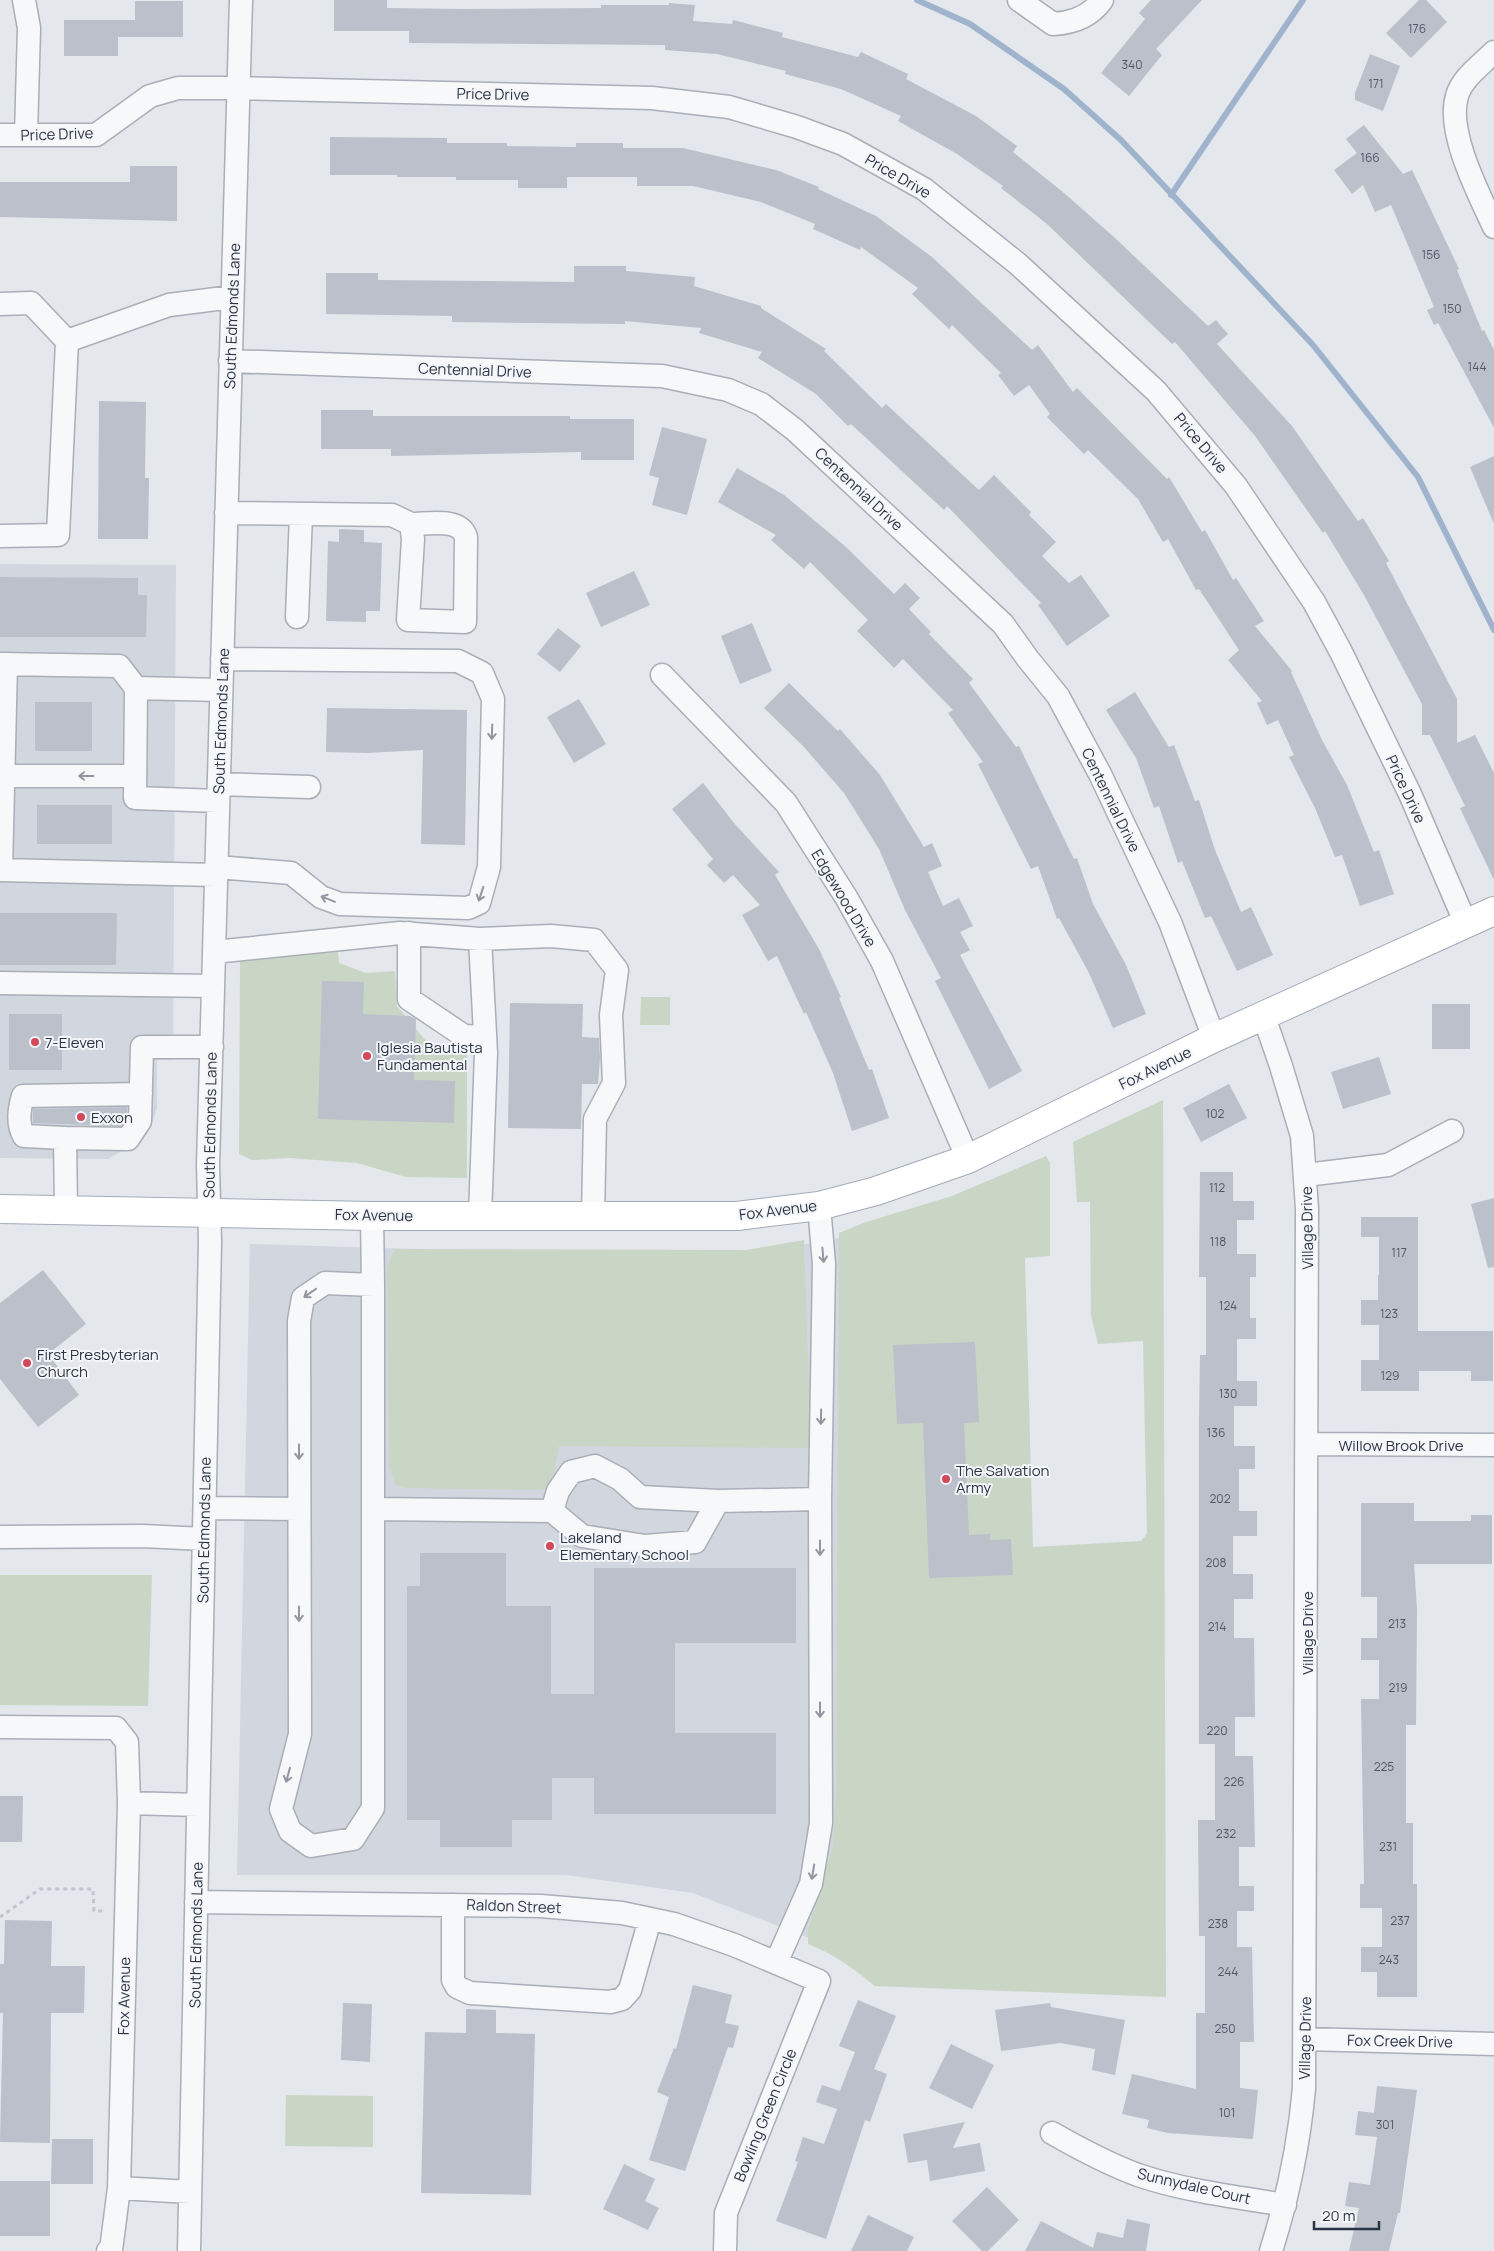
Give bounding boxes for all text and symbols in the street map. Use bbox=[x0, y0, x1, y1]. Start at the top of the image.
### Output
house number: 176 bbox=[1408, 20, 1426, 37]
house number: 340 bbox=[1121, 56, 1143, 73]
house number: 171 bbox=[1368, 75, 1384, 92]
street label: Price Drive bbox=[456, 83, 530, 105]
street label: Price Drive bbox=[20, 122, 94, 146]
street label: Price Drive bbox=[861, 149, 935, 203]
house number: 166 bbox=[1360, 149, 1380, 166]
street label: South Edmonds Lane bbox=[219, 242, 245, 389]
house number: 156 bbox=[1421, 246, 1441, 263]
house number: 150 bbox=[1443, 300, 1461, 317]
street label: Centennial Drive bbox=[418, 358, 532, 382]
house number: 144 bbox=[1468, 358, 1486, 375]
street label: Price Drive bbox=[1170, 408, 1233, 478]
street label: Centennial Drive bbox=[810, 443, 908, 536]
street label: South Edmonds Lane bbox=[208, 647, 234, 794]
one-way arrow bbox=[488, 724, 497, 740]
street label: Centennial Drive bbox=[1077, 744, 1145, 856]
street label: Price Drive bbox=[1381, 752, 1431, 827]
one-way arrow bbox=[79, 771, 95, 781]
street label: Edgewood Drive bbox=[806, 845, 882, 951]
one-way arrow bbox=[476, 885, 486, 901]
one-way arrow bbox=[321, 894, 336, 903]
place label: 7-Eleven bbox=[45, 1032, 104, 1053]
marker: 7-Eleven bbox=[29, 1036, 41, 1048]
place label: Iglesia Bautista Fundamental bbox=[377, 1037, 483, 1075]
street label: Fox Avenue bbox=[1115, 1041, 1195, 1095]
marker: Iglesia Bautista Fundamental bbox=[361, 1050, 373, 1062]
street label: South Edmonds Lane bbox=[198, 1052, 222, 1198]
house number: 102 bbox=[1206, 1105, 1225, 1122]
place label: Exxon bbox=[91, 1107, 133, 1128]
marker: Exxon bbox=[75, 1111, 87, 1123]
house number: 112 bbox=[1209, 1179, 1225, 1196]
street label: Village Drive bbox=[1296, 1186, 1318, 1270]
street label: Fox Avenue bbox=[738, 1195, 818, 1225]
street label: Fox Avenue bbox=[335, 1204, 414, 1226]
house number: 118 bbox=[1210, 1233, 1226, 1250]
house number: 117 bbox=[1391, 1244, 1407, 1261]
one-way arrow bbox=[819, 1247, 828, 1263]
one-way arrow bbox=[303, 1288, 317, 1298]
house number: 124 bbox=[1219, 1297, 1237, 1314]
house number: 123 bbox=[1380, 1305, 1398, 1322]
place label: First Presbyterian Church bbox=[37, 1344, 159, 1382]
marker: First Presbyterian Church bbox=[21, 1357, 33, 1369]
house number: 129 bbox=[1381, 1367, 1399, 1384]
house number: 130 bbox=[1219, 1385, 1237, 1402]
one-way arrow bbox=[817, 1409, 826, 1425]
house number: 136 bbox=[1207, 1424, 1225, 1441]
street label: Willow Brook Drive bbox=[1338, 1435, 1464, 1456]
one-way arrow bbox=[294, 1443, 304, 1459]
street label: South Edmonds Lane bbox=[192, 1457, 216, 1603]
place label: The Salvation Army bbox=[956, 1460, 1050, 1498]
marker: The Salvation Army bbox=[940, 1473, 952, 1485]
house number: 202 bbox=[1209, 1490, 1231, 1507]
place label: Lakeland Elementary School bbox=[560, 1527, 689, 1565]
marker: Lakeland Elementary School bbox=[544, 1540, 556, 1552]
one-way arrow bbox=[815, 1540, 825, 1556]
house number: 208 bbox=[1205, 1554, 1227, 1571]
street label: Village Drive bbox=[1297, 1591, 1318, 1675]
one-way arrow bbox=[294, 1606, 304, 1622]
house number: 213 bbox=[1388, 1615, 1406, 1632]
house number: 214 bbox=[1208, 1618, 1226, 1635]
house number: 219 bbox=[1389, 1679, 1407, 1696]
one-way arrow bbox=[815, 1702, 825, 1718]
house number: 220 bbox=[1206, 1722, 1228, 1739]
house number: 225 bbox=[1374, 1758, 1394, 1775]
one-way arrow bbox=[283, 1767, 292, 1783]
house number: 226 bbox=[1223, 1773, 1245, 1790]
house number: 232 bbox=[1216, 1825, 1236, 1842]
house number: 231 bbox=[1379, 1838, 1397, 1855]
street label: South Edmonds Lane bbox=[184, 1862, 208, 2008]
one-way arrow bbox=[808, 1864, 818, 1880]
street label: Raldon Street bbox=[466, 1894, 562, 1918]
house number: 237 bbox=[1390, 1912, 1410, 1929]
house number: 238 bbox=[1208, 1915, 1228, 1932]
house number: 243 bbox=[1379, 1951, 1399, 1968]
street label: Fox Avenue bbox=[113, 1956, 135, 2035]
house number: 244 bbox=[1218, 1963, 1238, 1980]
street label: Village Drive bbox=[1294, 1996, 1316, 2080]
house number: 250 bbox=[1214, 2020, 1236, 2037]
street label: Fox Creek Drive bbox=[1347, 2030, 1453, 2052]
street label: Bowling Green Circle bbox=[729, 2045, 801, 2185]
house number: 101 bbox=[1219, 2104, 1235, 2121]
house number: 301 bbox=[1376, 2116, 1394, 2133]
street label: Sunnydale Court bbox=[1135, 2163, 1253, 2209]
scale bar bbox=[1314, 2198, 1379, 2230]
text: 20 m bbox=[1322, 2205, 1355, 2226]

